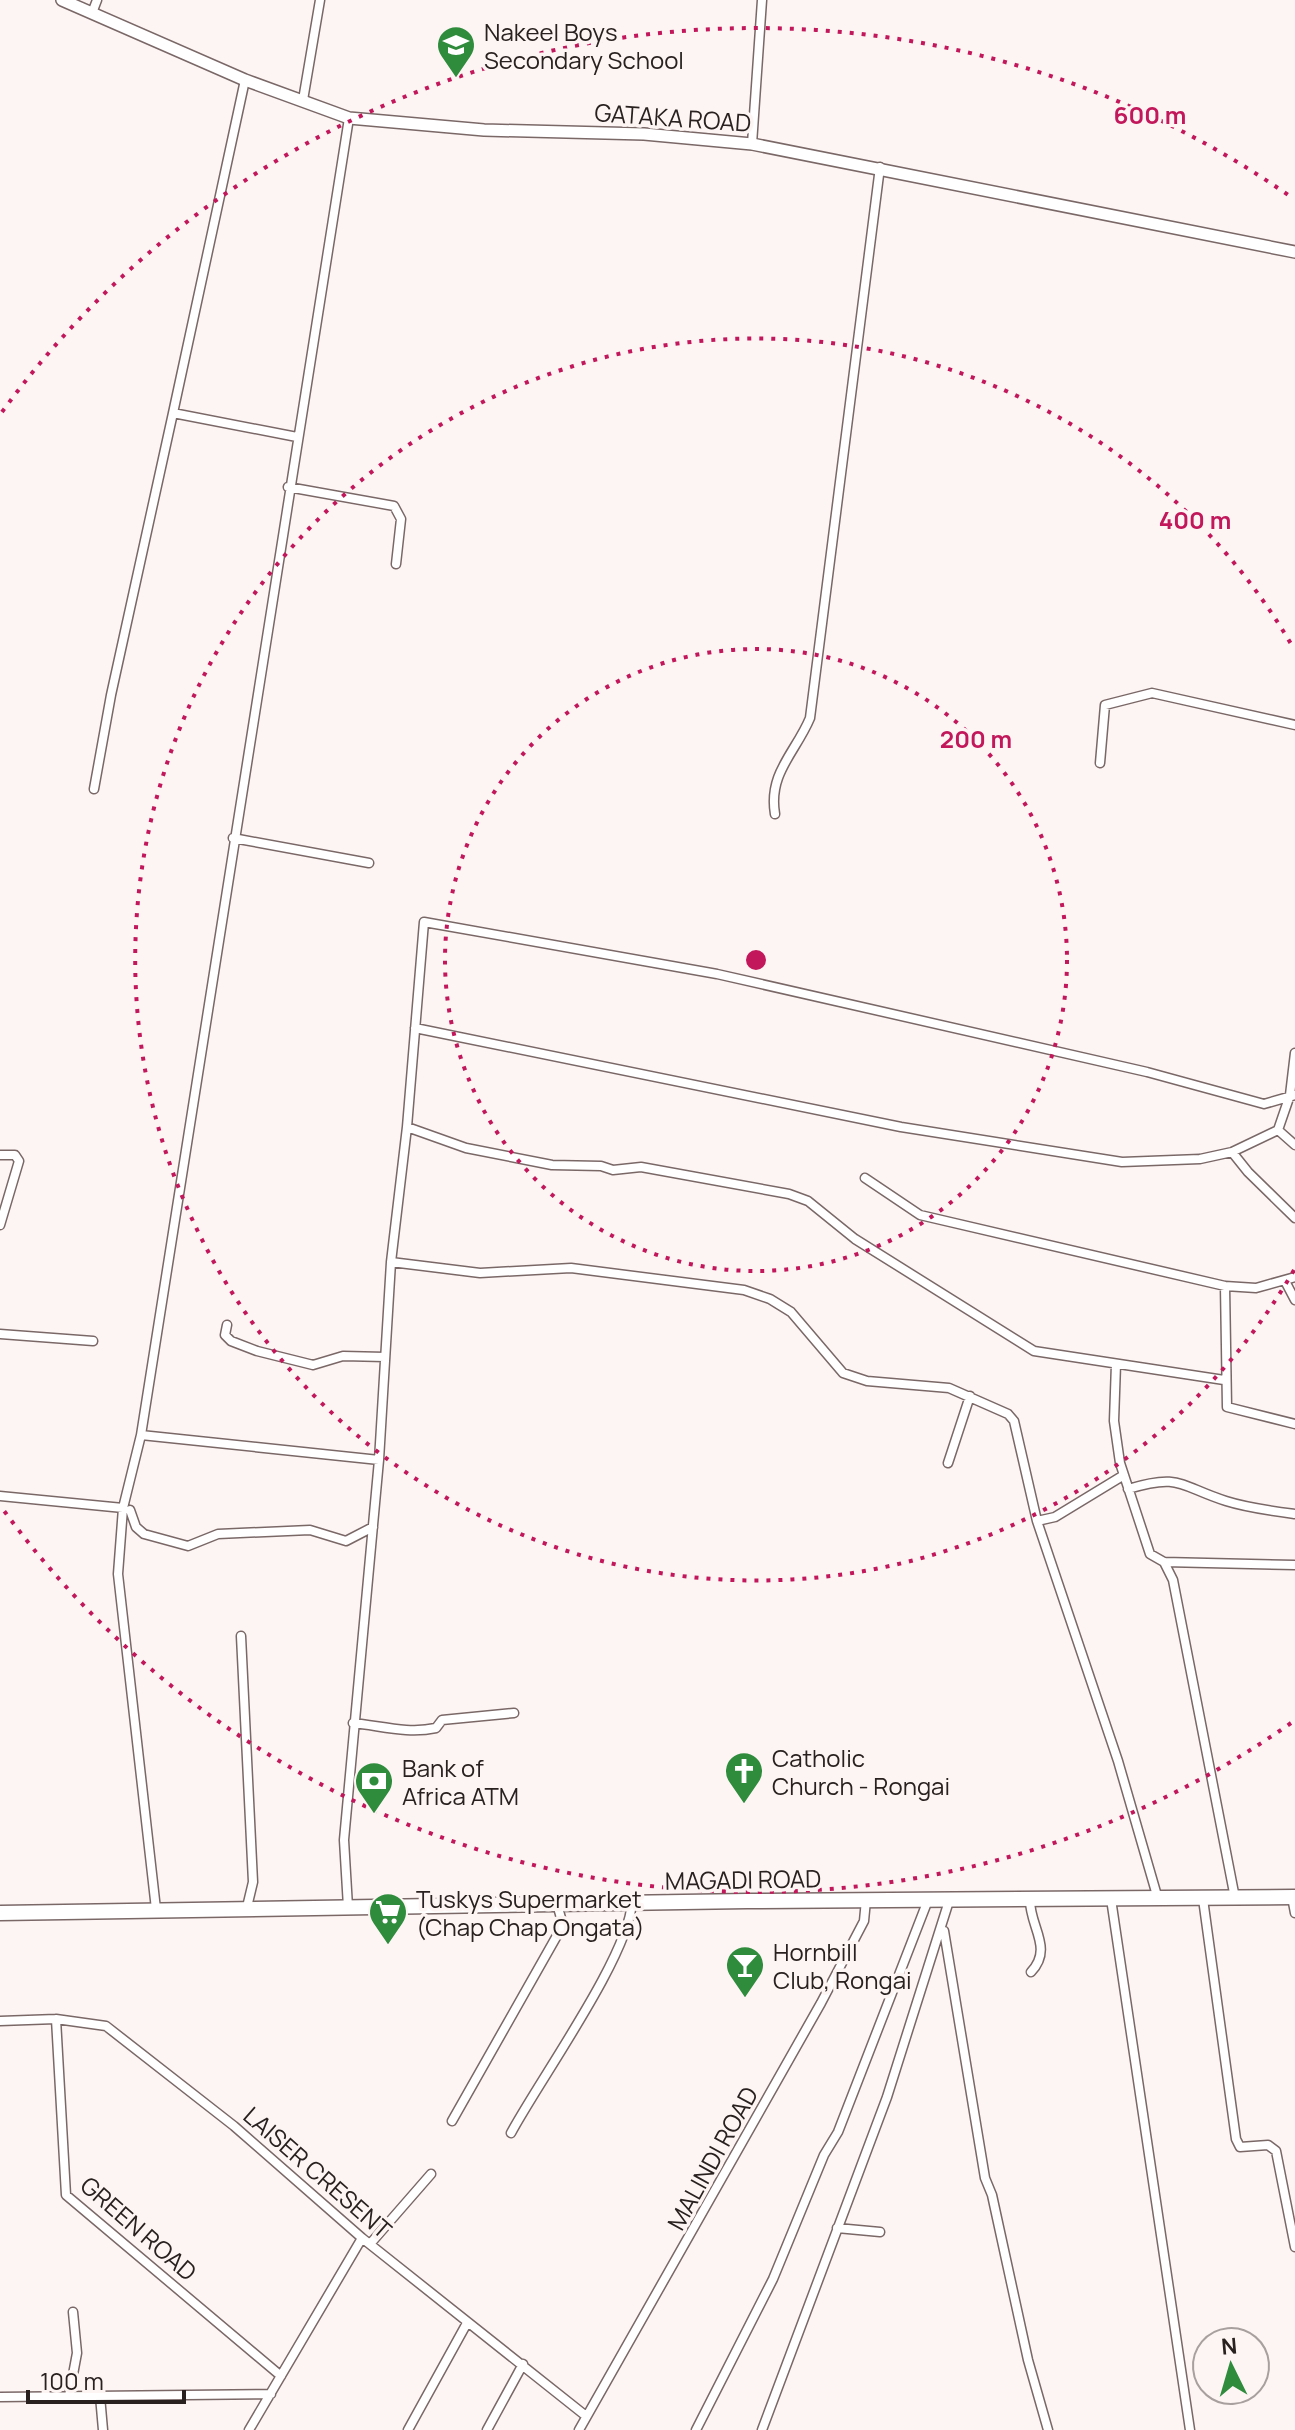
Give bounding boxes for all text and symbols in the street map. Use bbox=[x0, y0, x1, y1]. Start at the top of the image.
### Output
place label: Nakeel Boys Secondary School bbox=[484, 15, 684, 76]
school or university icon: Nakeel Boys Secondary School bbox=[435, 24, 477, 79]
street label: GATAKA ROAD bbox=[594, 95, 752, 139]
text: 600 m bbox=[1114, 98, 1186, 131]
text: 400 m bbox=[1159, 503, 1231, 536]
text: 200 m bbox=[940, 722, 1012, 755]
centre of rings bbox=[742, 946, 770, 974]
place label: Catholic Church - Rongai bbox=[772, 1741, 950, 1802]
church icon: Catholic Church - Rongai bbox=[723, 1750, 765, 1805]
place label: Bank of Africa ATM bbox=[402, 1751, 519, 1812]
bank icon: Bank of Africa ATM bbox=[353, 1760, 395, 1815]
street label: MAGADI ROAD bbox=[665, 1861, 821, 1897]
place label: Tuskys Supermarket (Chap Chap Ongata) bbox=[416, 1882, 645, 1943]
supermarket icon: Tuskys Supermarket (Chap Chap Ongata) bbox=[367, 1891, 409, 1946]
place label: Hornbill Club, Rongai bbox=[773, 1935, 912, 1996]
bar icon: Hornbill Club, Rongai bbox=[724, 1944, 766, 1999]
street label: MALINDI ROAD bbox=[659, 2080, 765, 2236]
street label: LAISER CRESENT bbox=[237, 2099, 400, 2246]
street label: GREEN ROAD bbox=[74, 2168, 204, 2288]
north arrow bbox=[1191, 2326, 1271, 2406]
text: N bbox=[1220, 2330, 1238, 2362]
scale bar bbox=[28, 2354, 184, 2404]
text: 100 m bbox=[40, 2364, 104, 2397]

